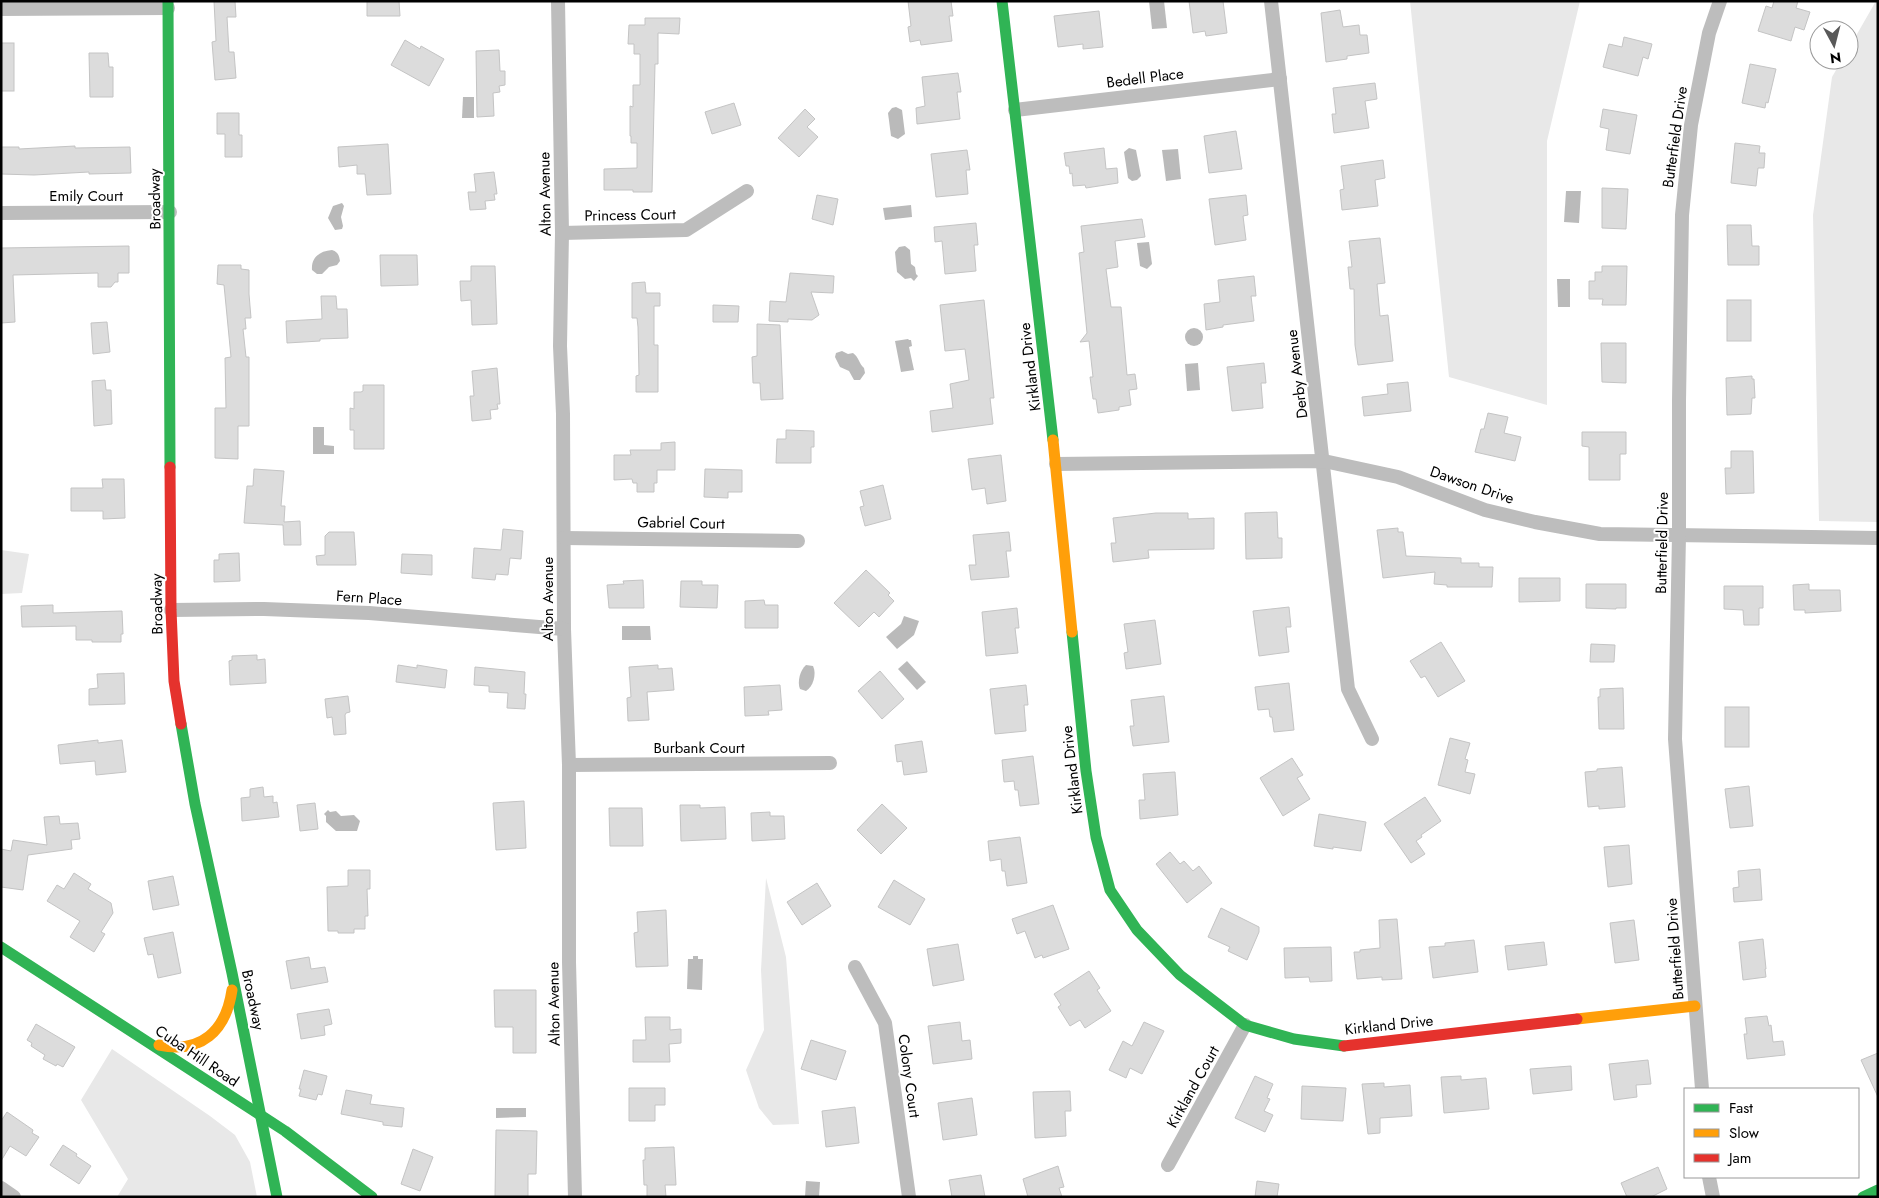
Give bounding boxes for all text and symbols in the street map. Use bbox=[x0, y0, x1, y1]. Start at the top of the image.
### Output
north arrow bbox=[1809, 20, 1859, 70]
text: N bbox=[1829, 47, 1842, 69]
street label: Bedell Place bbox=[1105, 62, 1185, 94]
street label: Butterfield Drive bbox=[1657, 85, 1693, 189]
street label: Alton Avenue bbox=[533, 151, 557, 236]
street label: Broadway bbox=[143, 168, 167, 230]
street label: Emily Court bbox=[49, 185, 123, 207]
street label: Princess Court bbox=[584, 203, 676, 227]
street label: Kirkland Drive bbox=[1014, 321, 1046, 413]
street label: Derby Avenue bbox=[1281, 328, 1313, 420]
street label: Dawson Drive bbox=[1427, 460, 1517, 510]
street label: Butterfield Drive bbox=[1650, 492, 1674, 594]
street label: Gabriel Court bbox=[637, 511, 725, 535]
street label: Alton Avenue bbox=[537, 557, 559, 641]
street label: Broadway bbox=[145, 573, 169, 635]
street label: Fern Place bbox=[335, 585, 403, 611]
street label: Kirkland Drive bbox=[1056, 724, 1088, 816]
street label: Burbank Court bbox=[653, 737, 745, 759]
street label: Butterfield Drive bbox=[1660, 897, 1690, 1001]
street label: Alton Avenue bbox=[542, 961, 566, 1046]
street label: Broadway bbox=[236, 968, 270, 1033]
street label: Kirkland Drive bbox=[1344, 1009, 1435, 1041]
street label: Cuba Hill Road bbox=[151, 1020, 243, 1092]
street label: Colony Court bbox=[892, 1033, 926, 1120]
street label: Kirkland Court bbox=[1161, 1042, 1225, 1132]
legend bbox=[1684, 1088, 1859, 1178]
text: Fast bbox=[1729, 1097, 1753, 1119]
text: Slow bbox=[1729, 1122, 1760, 1144]
text: Jam bbox=[1727, 1147, 1752, 1169]

